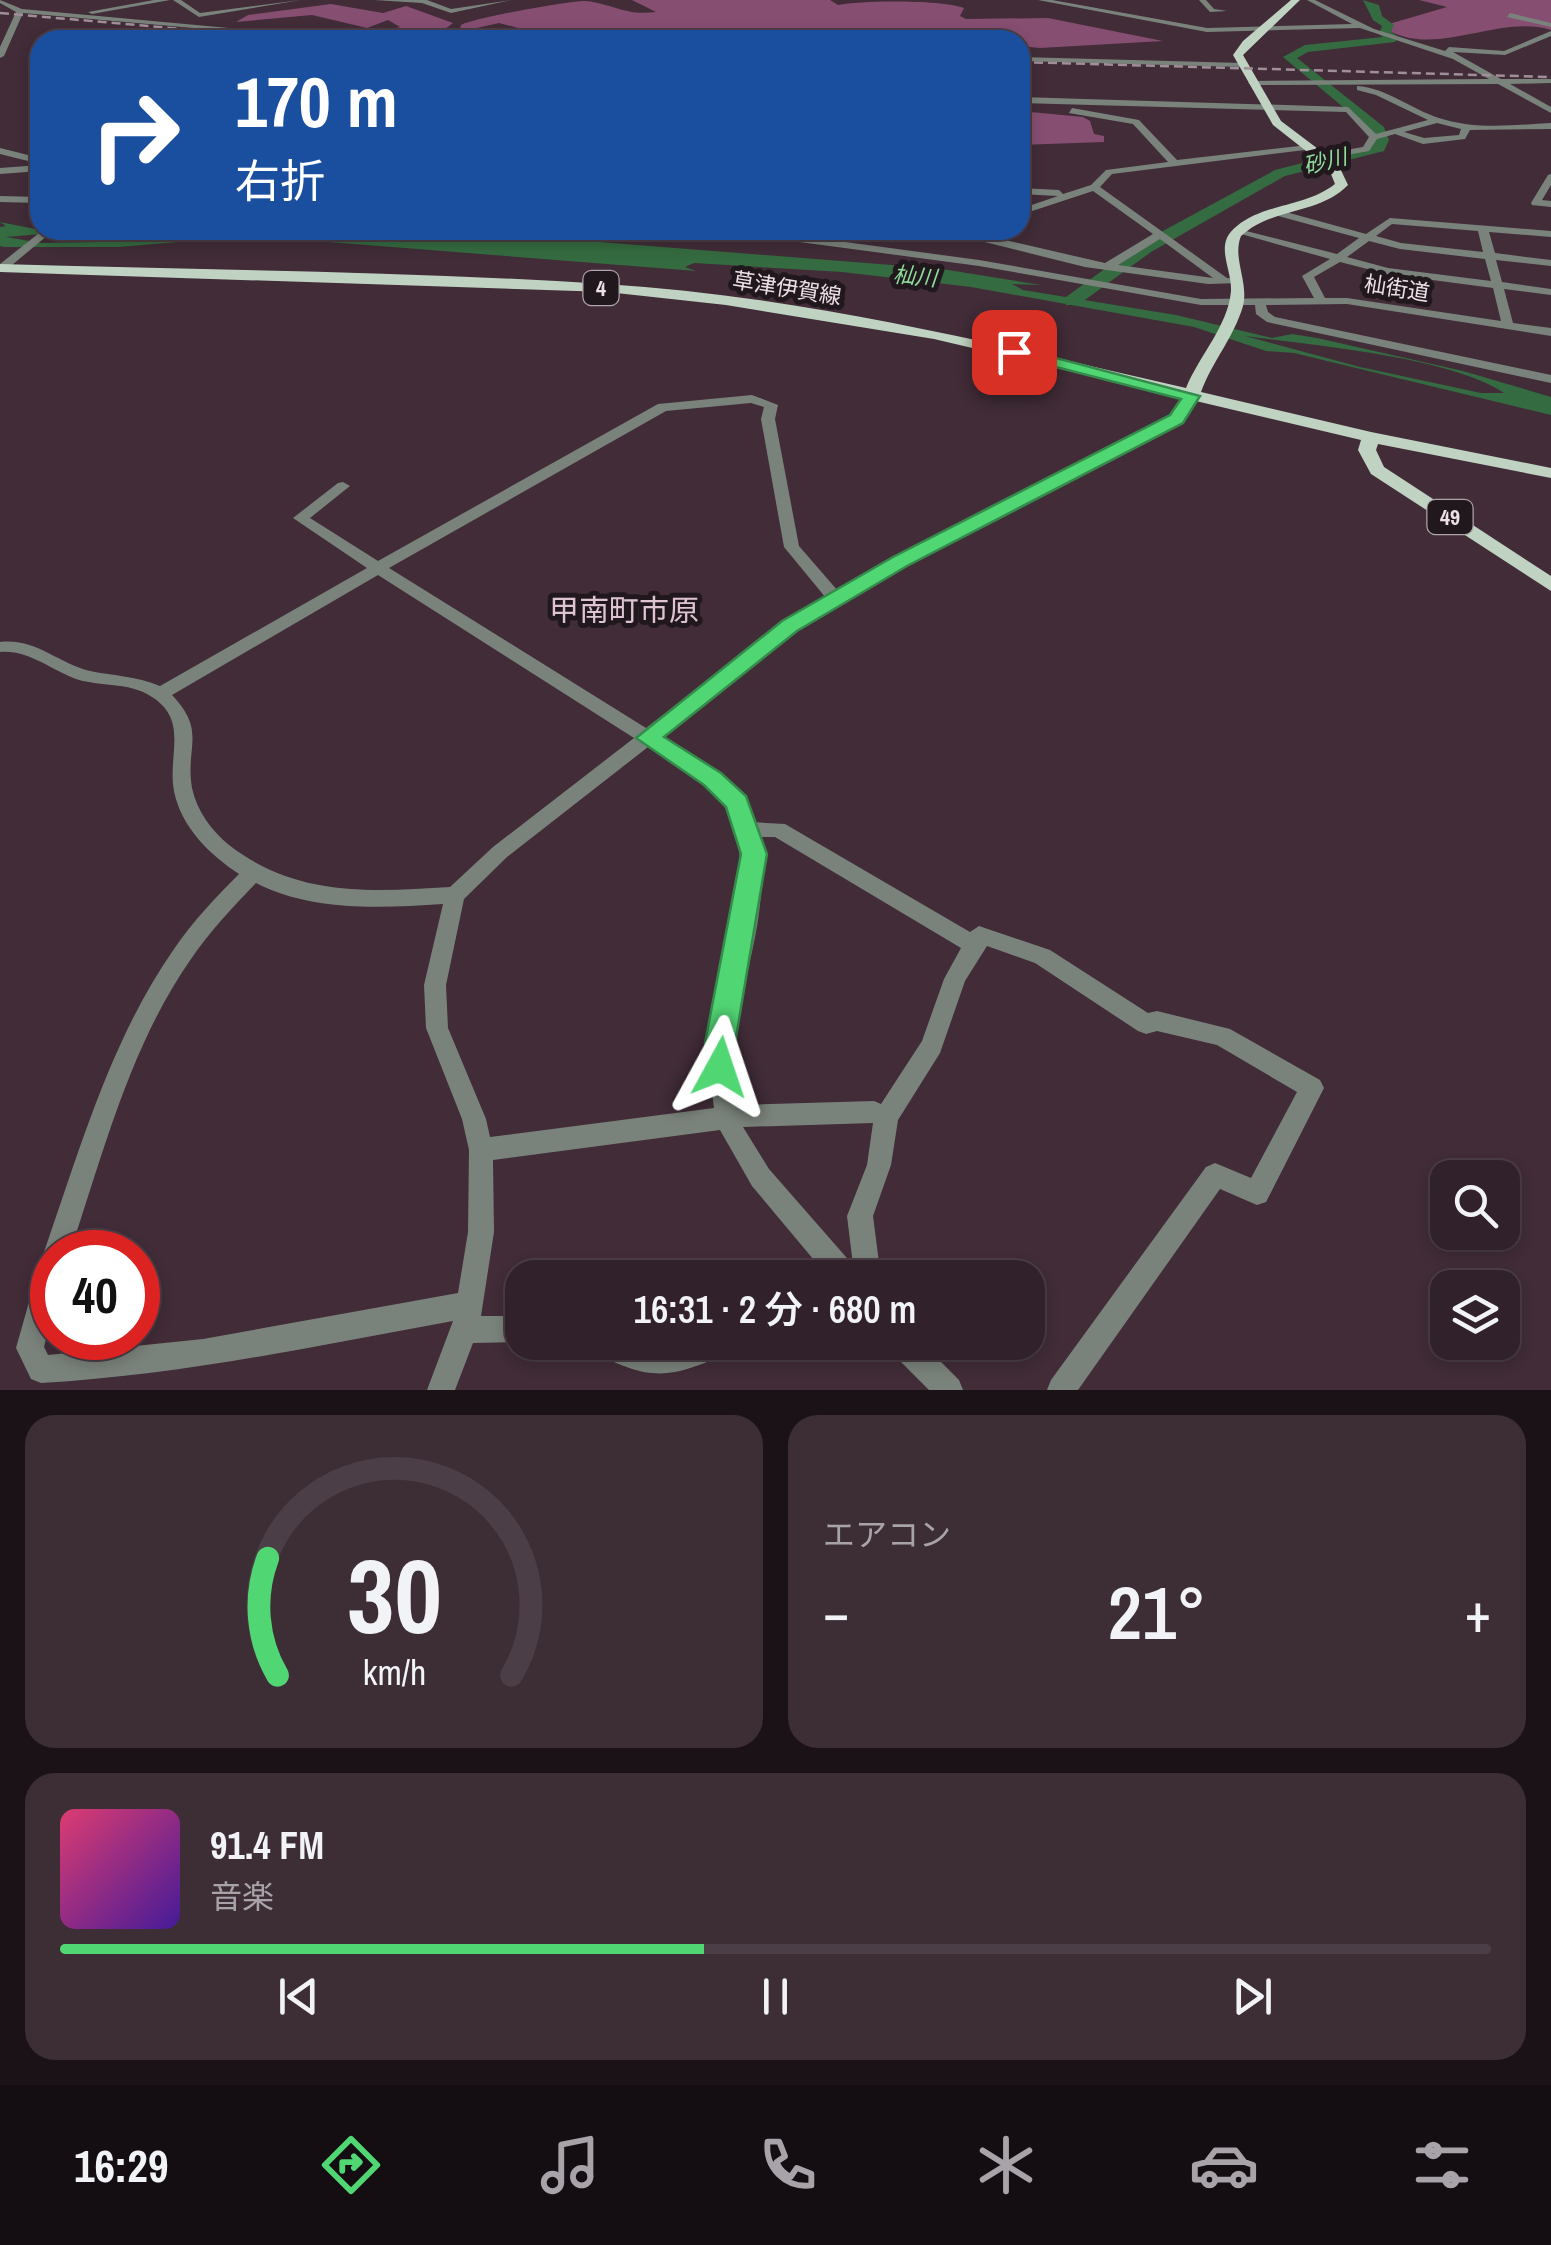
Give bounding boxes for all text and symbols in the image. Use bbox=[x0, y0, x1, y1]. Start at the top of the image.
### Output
text: 170 m bbox=[235, 55, 398, 149]
icon: right bbox=[70, 70, 200, 200]
water label: 砂川 bbox=[1300, 141, 1352, 181]
text: 右折 bbox=[235, 150, 325, 211]
water label: 杣川 bbox=[892, 259, 940, 293]
street label: 草津伊賀線 bbox=[730, 265, 844, 311]
street label: 杣街道 bbox=[1362, 268, 1432, 308]
road number: 4 bbox=[584, 271, 618, 305]
pin bbox=[972, 310, 1057, 395]
icon: arrive bbox=[987, 325, 1042, 380]
road number: 49 bbox=[1428, 500, 1472, 534]
district label: 甲南町市原 bbox=[549, 590, 699, 630]
position arrow bbox=[668, 1015, 772, 1119]
map controls bbox=[1430, 1160, 1520, 1360]
button: search bbox=[1430, 1160, 1520, 1250]
speed limit sign: 40 bbox=[30, 1230, 160, 1360]
button: layers bbox=[1430, 1270, 1520, 1360]
text: 16:31 · 2 分 · 680 m bbox=[634, 1284, 916, 1335]
text: エアコン bbox=[823, 1513, 951, 1556]
text: 30 bbox=[347, 1525, 441, 1665]
text: 21° bbox=[1108, 1561, 1206, 1662]
text: − bbox=[823, 1575, 849, 1649]
text: + bbox=[1465, 1575, 1491, 1649]
text: km/h bbox=[362, 1648, 426, 1696]
text: 91.4 FM bbox=[210, 1820, 324, 1871]
text: 音楽 bbox=[210, 1875, 274, 1918]
icon: previous bbox=[271, 1969, 326, 2024]
icon: pause bbox=[748, 1969, 803, 2024]
icon: next bbox=[1225, 1969, 1280, 2024]
icon: directions bbox=[316, 2130, 386, 2200]
icon: music bbox=[535, 2130, 605, 2200]
icon: phone bbox=[753, 2130, 823, 2200]
icon: climate bbox=[971, 2130, 1041, 2200]
icon: car bbox=[1189, 2130, 1259, 2200]
icon: filters bbox=[1407, 2130, 1477, 2200]
text: 16:29 bbox=[74, 2135, 168, 2196]

